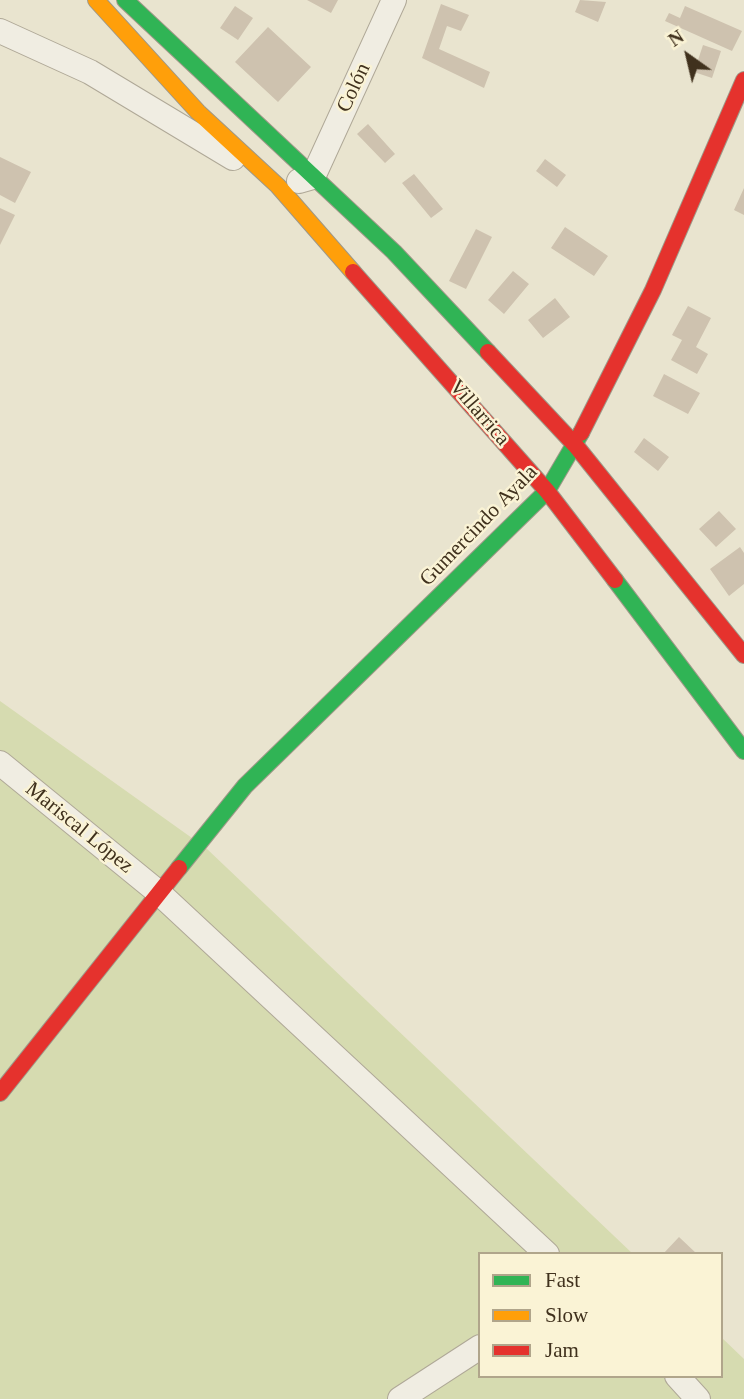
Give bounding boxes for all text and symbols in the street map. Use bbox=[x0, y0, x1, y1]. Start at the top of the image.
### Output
north arrow bbox=[653, 21, 723, 91]
text: N bbox=[664, 26, 688, 51]
street label: Colón bbox=[332, 59, 376, 117]
street label: Villarrica bbox=[444, 375, 514, 451]
street label: Gumercindo Ayala bbox=[415, 460, 543, 592]
street label: Mariscal López bbox=[20, 777, 138, 879]
legend bbox=[478, 1252, 723, 1378]
text: Fast bbox=[545, 1268, 580, 1292]
text: Slow bbox=[545, 1303, 588, 1327]
text: Jam bbox=[545, 1338, 579, 1362]

